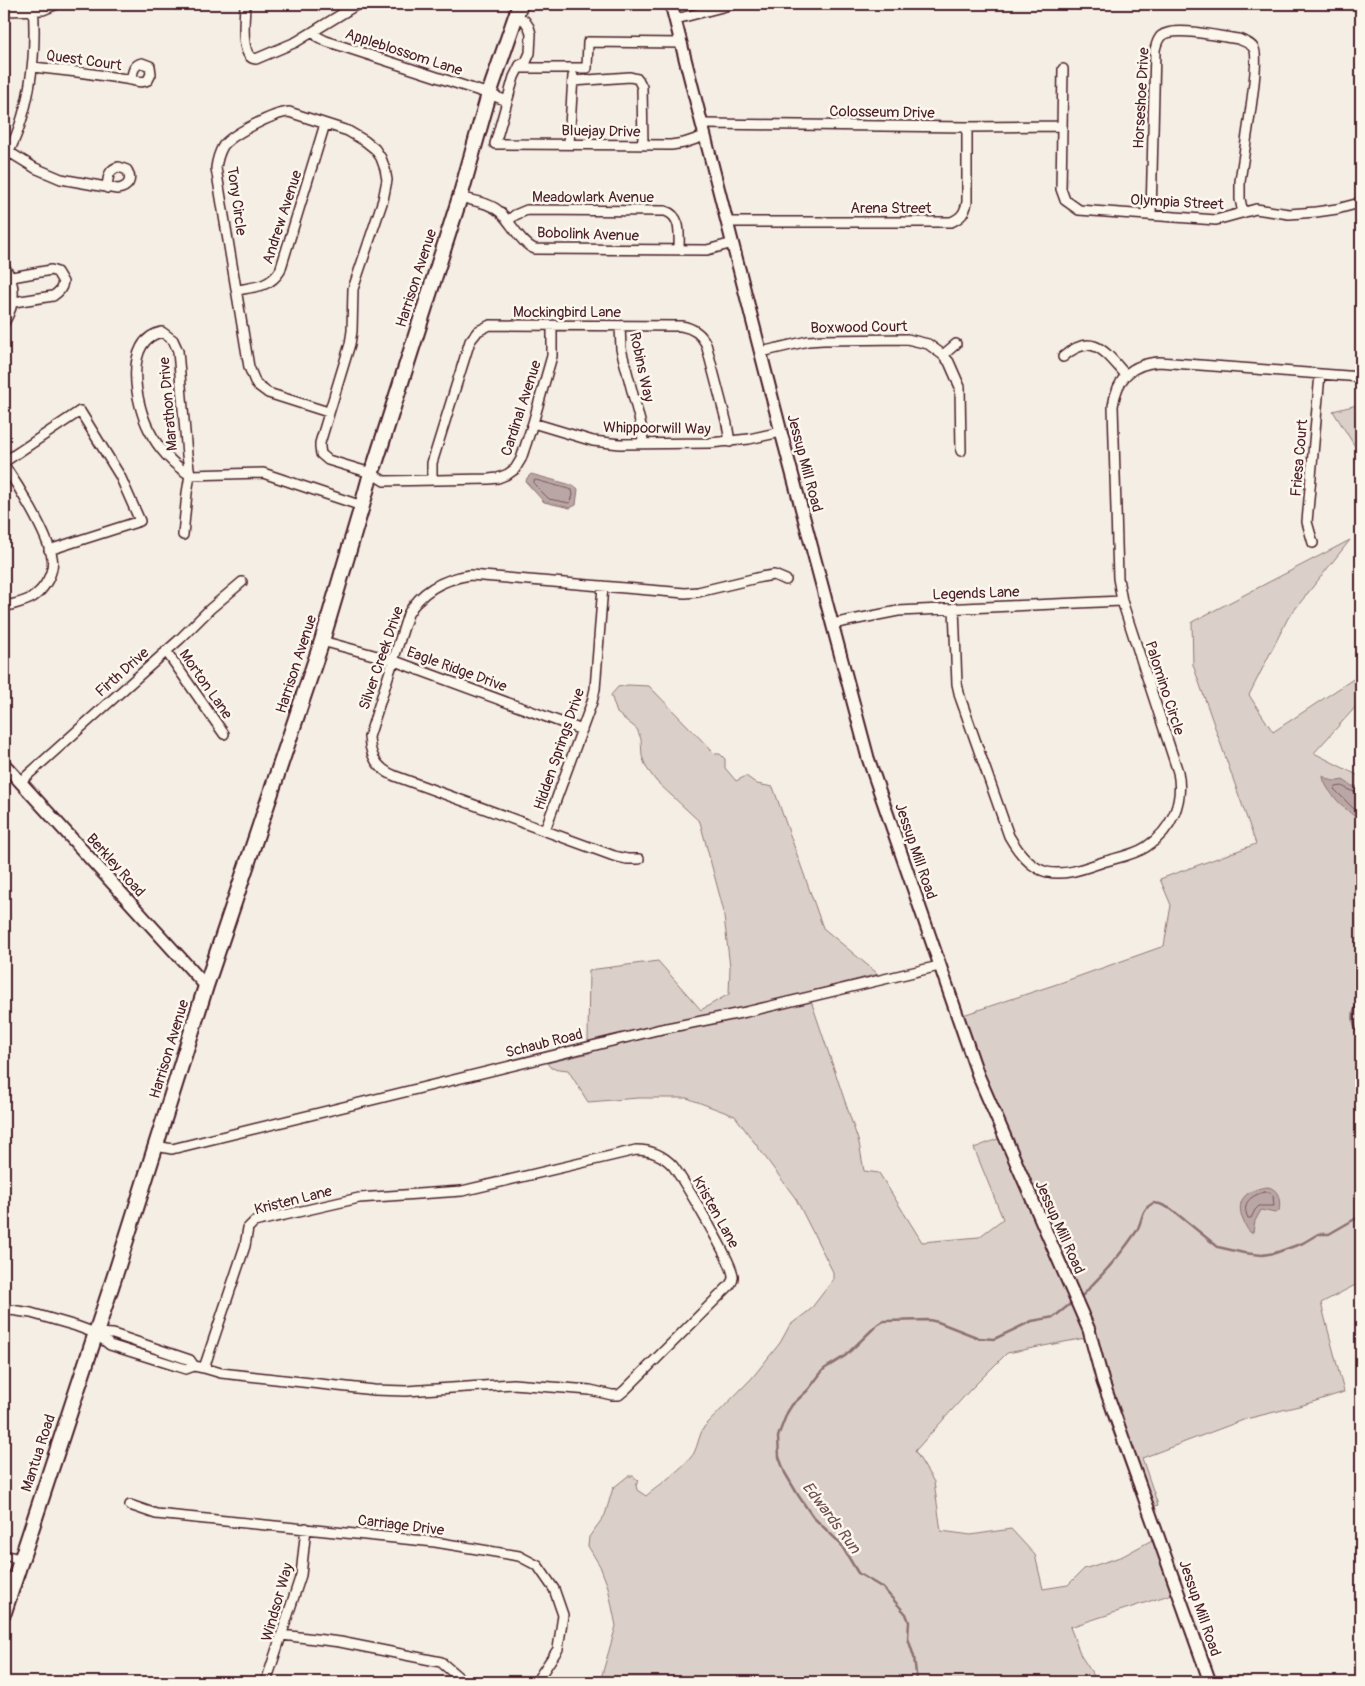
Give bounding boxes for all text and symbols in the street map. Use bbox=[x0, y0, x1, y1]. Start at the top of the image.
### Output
street label: Appleblossom Lane bbox=[343, 25, 466, 81]
street label: Quest Court bbox=[45, 46, 124, 75]
street label: Horseshoe Drive bbox=[1129, 46, 1154, 149]
street label: Colosseum Drive bbox=[829, 102, 935, 123]
street label: Bluejay Drive bbox=[561, 121, 641, 142]
street label: Tony Circle bbox=[222, 165, 251, 237]
street label: Andrew Avenue bbox=[258, 167, 307, 266]
street label: Meadowlark Avenue bbox=[532, 188, 654, 207]
street label: Olympia Street bbox=[1130, 191, 1225, 214]
street label: Arena Street bbox=[850, 199, 933, 218]
street label: Bobolink Avenue bbox=[537, 223, 640, 246]
street label: Harrison Avenue bbox=[392, 226, 442, 330]
street label: Mockingbird Lane bbox=[513, 303, 622, 322]
street label: Boxwood Court bbox=[810, 317, 909, 338]
street label: Robins Way bbox=[625, 330, 658, 404]
street label: Marathon Drive bbox=[155, 356, 182, 452]
street label: Cardinal Avenue bbox=[497, 357, 546, 458]
street label: Jessup Mill Road bbox=[782, 412, 827, 514]
street label: Whippoorwill Way bbox=[603, 418, 712, 439]
street label: Friesa Court bbox=[1287, 418, 1312, 498]
street label: Legends Lane bbox=[932, 582, 1021, 605]
street label: Silver Creek Drive bbox=[355, 603, 408, 712]
street label: Harrison Avenue bbox=[272, 612, 322, 716]
street label: Palomino Circle bbox=[1140, 639, 1189, 738]
street label: Firth Drive bbox=[92, 643, 153, 701]
street label: Eagle Ridge Drive bbox=[404, 643, 510, 697]
street label: Morton Lane bbox=[175, 646, 237, 723]
street label: Hidden Springs Drive bbox=[530, 685, 589, 813]
street label: Jessup Mill Road bbox=[890, 801, 941, 902]
street label: Berkley Road bbox=[82, 830, 149, 901]
street label: Harrison Avenue bbox=[145, 997, 194, 1101]
street label: Schaub Road bbox=[503, 1025, 585, 1062]
street label: Kristen Lane bbox=[688, 1173, 743, 1252]
street label: Jessup Mill Road bbox=[1030, 1177, 1089, 1277]
street label: Kristen Lane bbox=[252, 1182, 335, 1219]
street label: Mantua Road bbox=[17, 1412, 60, 1494]
water label: Edwards Run bbox=[798, 1478, 865, 1558]
street label: Carriage Drive bbox=[357, 1511, 446, 1540]
street label: Jessup Mill Road bbox=[1174, 1558, 1225, 1659]
street label: Windsor Way bbox=[257, 1560, 298, 1644]

